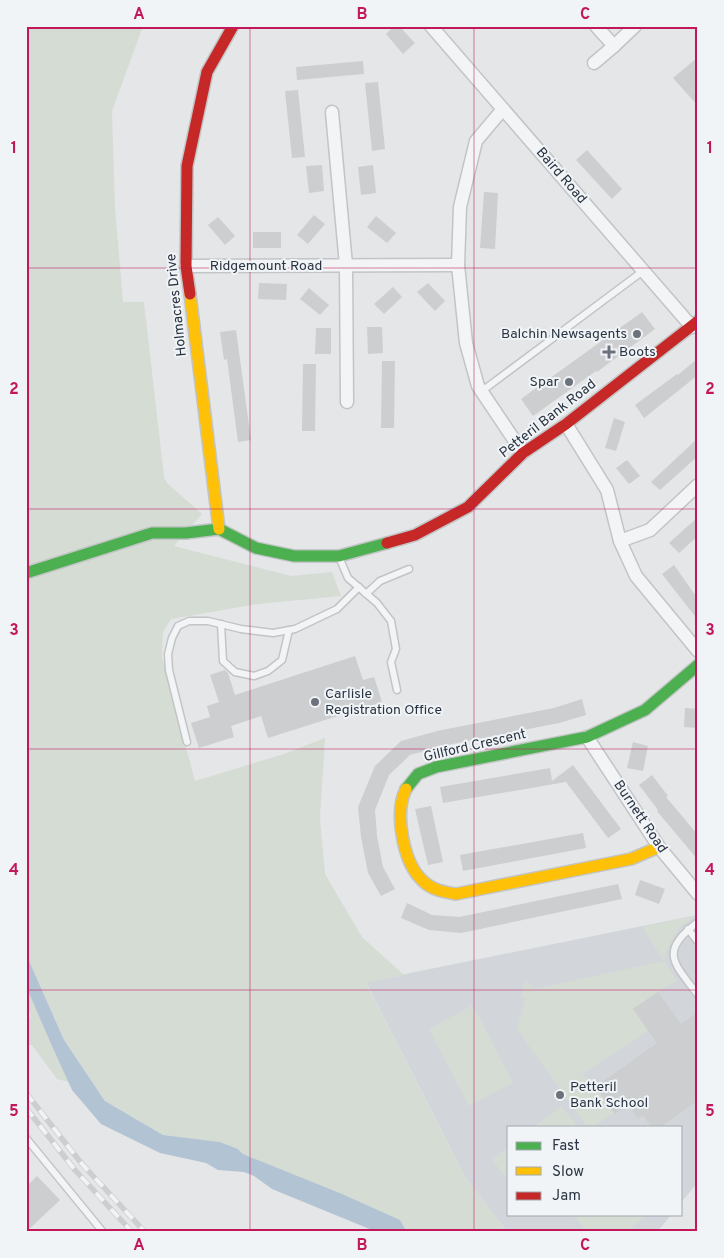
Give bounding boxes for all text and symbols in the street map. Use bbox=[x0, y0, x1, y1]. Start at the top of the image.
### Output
text: A bbox=[133, 5, 145, 25]
text: B bbox=[356, 5, 368, 25]
text: C bbox=[580, 5, 590, 25]
text: 1 bbox=[11, 139, 17, 159]
text: 1 bbox=[707, 139, 713, 159]
street label: Baird Road bbox=[532, 144, 590, 208]
street label: Holmacres Drive bbox=[163, 253, 191, 357]
street label: Ridgemount Road bbox=[210, 258, 322, 275]
place label: Balchin Newsagents bbox=[501, 326, 627, 343]
marker: Balchin Newsagents bbox=[631, 328, 643, 340]
place label: Boots bbox=[619, 344, 656, 361]
marker: Boots bbox=[603, 346, 615, 358]
place label: Spar bbox=[530, 374, 560, 391]
street label: Petteril Bank Road bbox=[496, 376, 600, 462]
marker: Spar bbox=[563, 376, 575, 388]
text: 2 bbox=[9, 380, 19, 400]
text: 2 bbox=[705, 380, 715, 400]
text: 3 bbox=[9, 621, 19, 641]
text: 3 bbox=[705, 621, 715, 641]
place label: Carlisle Registration Office bbox=[325, 686, 442, 719]
marker: Carlisle Registration Office bbox=[309, 696, 321, 708]
street label: Gillford Crescent bbox=[422, 726, 528, 766]
street label: Burnett Road bbox=[609, 777, 671, 857]
text: 4 bbox=[9, 861, 19, 881]
text: 4 bbox=[705, 861, 715, 881]
place label: Petteril Bank School bbox=[570, 1079, 648, 1112]
marker: Petteril Bank School bbox=[554, 1089, 566, 1101]
text: 5 bbox=[9, 1102, 19, 1122]
text: 5 bbox=[705, 1102, 715, 1122]
legend bbox=[507, 1126, 682, 1216]
text: Fast bbox=[552, 1137, 580, 1156]
text: Slow bbox=[552, 1163, 584, 1182]
text: Jam bbox=[552, 1187, 581, 1206]
text: A bbox=[133, 1236, 145, 1256]
text: B bbox=[356, 1236, 368, 1256]
text: C bbox=[580, 1236, 590, 1256]

